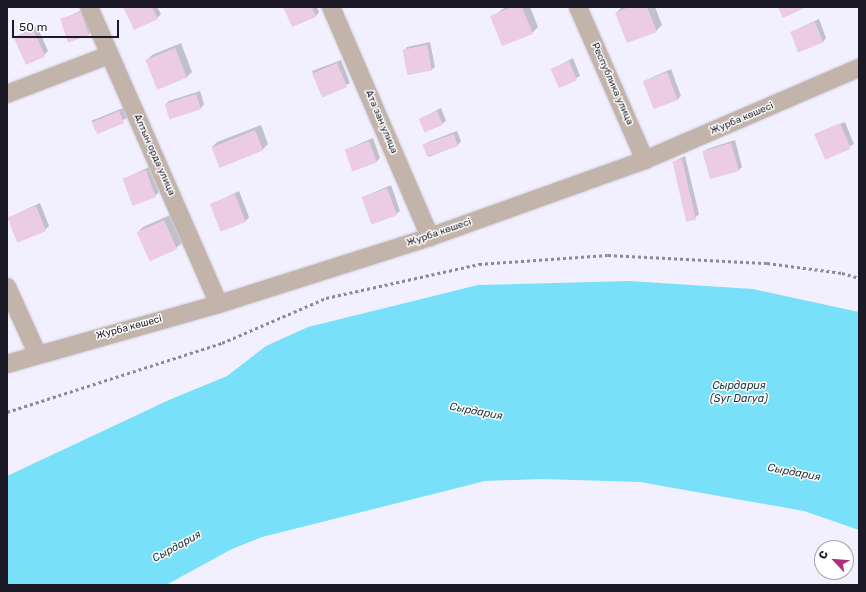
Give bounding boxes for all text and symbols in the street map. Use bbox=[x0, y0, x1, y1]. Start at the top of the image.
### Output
scale bar bbox=[14, 12, 121, 38]
text: 50 m bbox=[19, 20, 47, 34]
street label: Республика улица bbox=[588, 41, 636, 127]
street label: Ата зан улица bbox=[362, 88, 400, 156]
street label: Журба көшесі bbox=[709, 100, 775, 138]
street label: Алтын орда улица bbox=[131, 113, 177, 197]
street label: Журба көшесі bbox=[405, 216, 473, 250]
street label: Журба көшесі bbox=[95, 313, 163, 343]
water label: Сырдария (Syr Darya) bbox=[710, 380, 768, 406]
water label: Сырдария bbox=[448, 400, 504, 424]
water label: Сырдария bbox=[766, 461, 822, 485]
water label: Сырдария bbox=[150, 528, 204, 566]
north arrow bbox=[814, 540, 854, 580]
text: С bbox=[816, 549, 831, 561]

